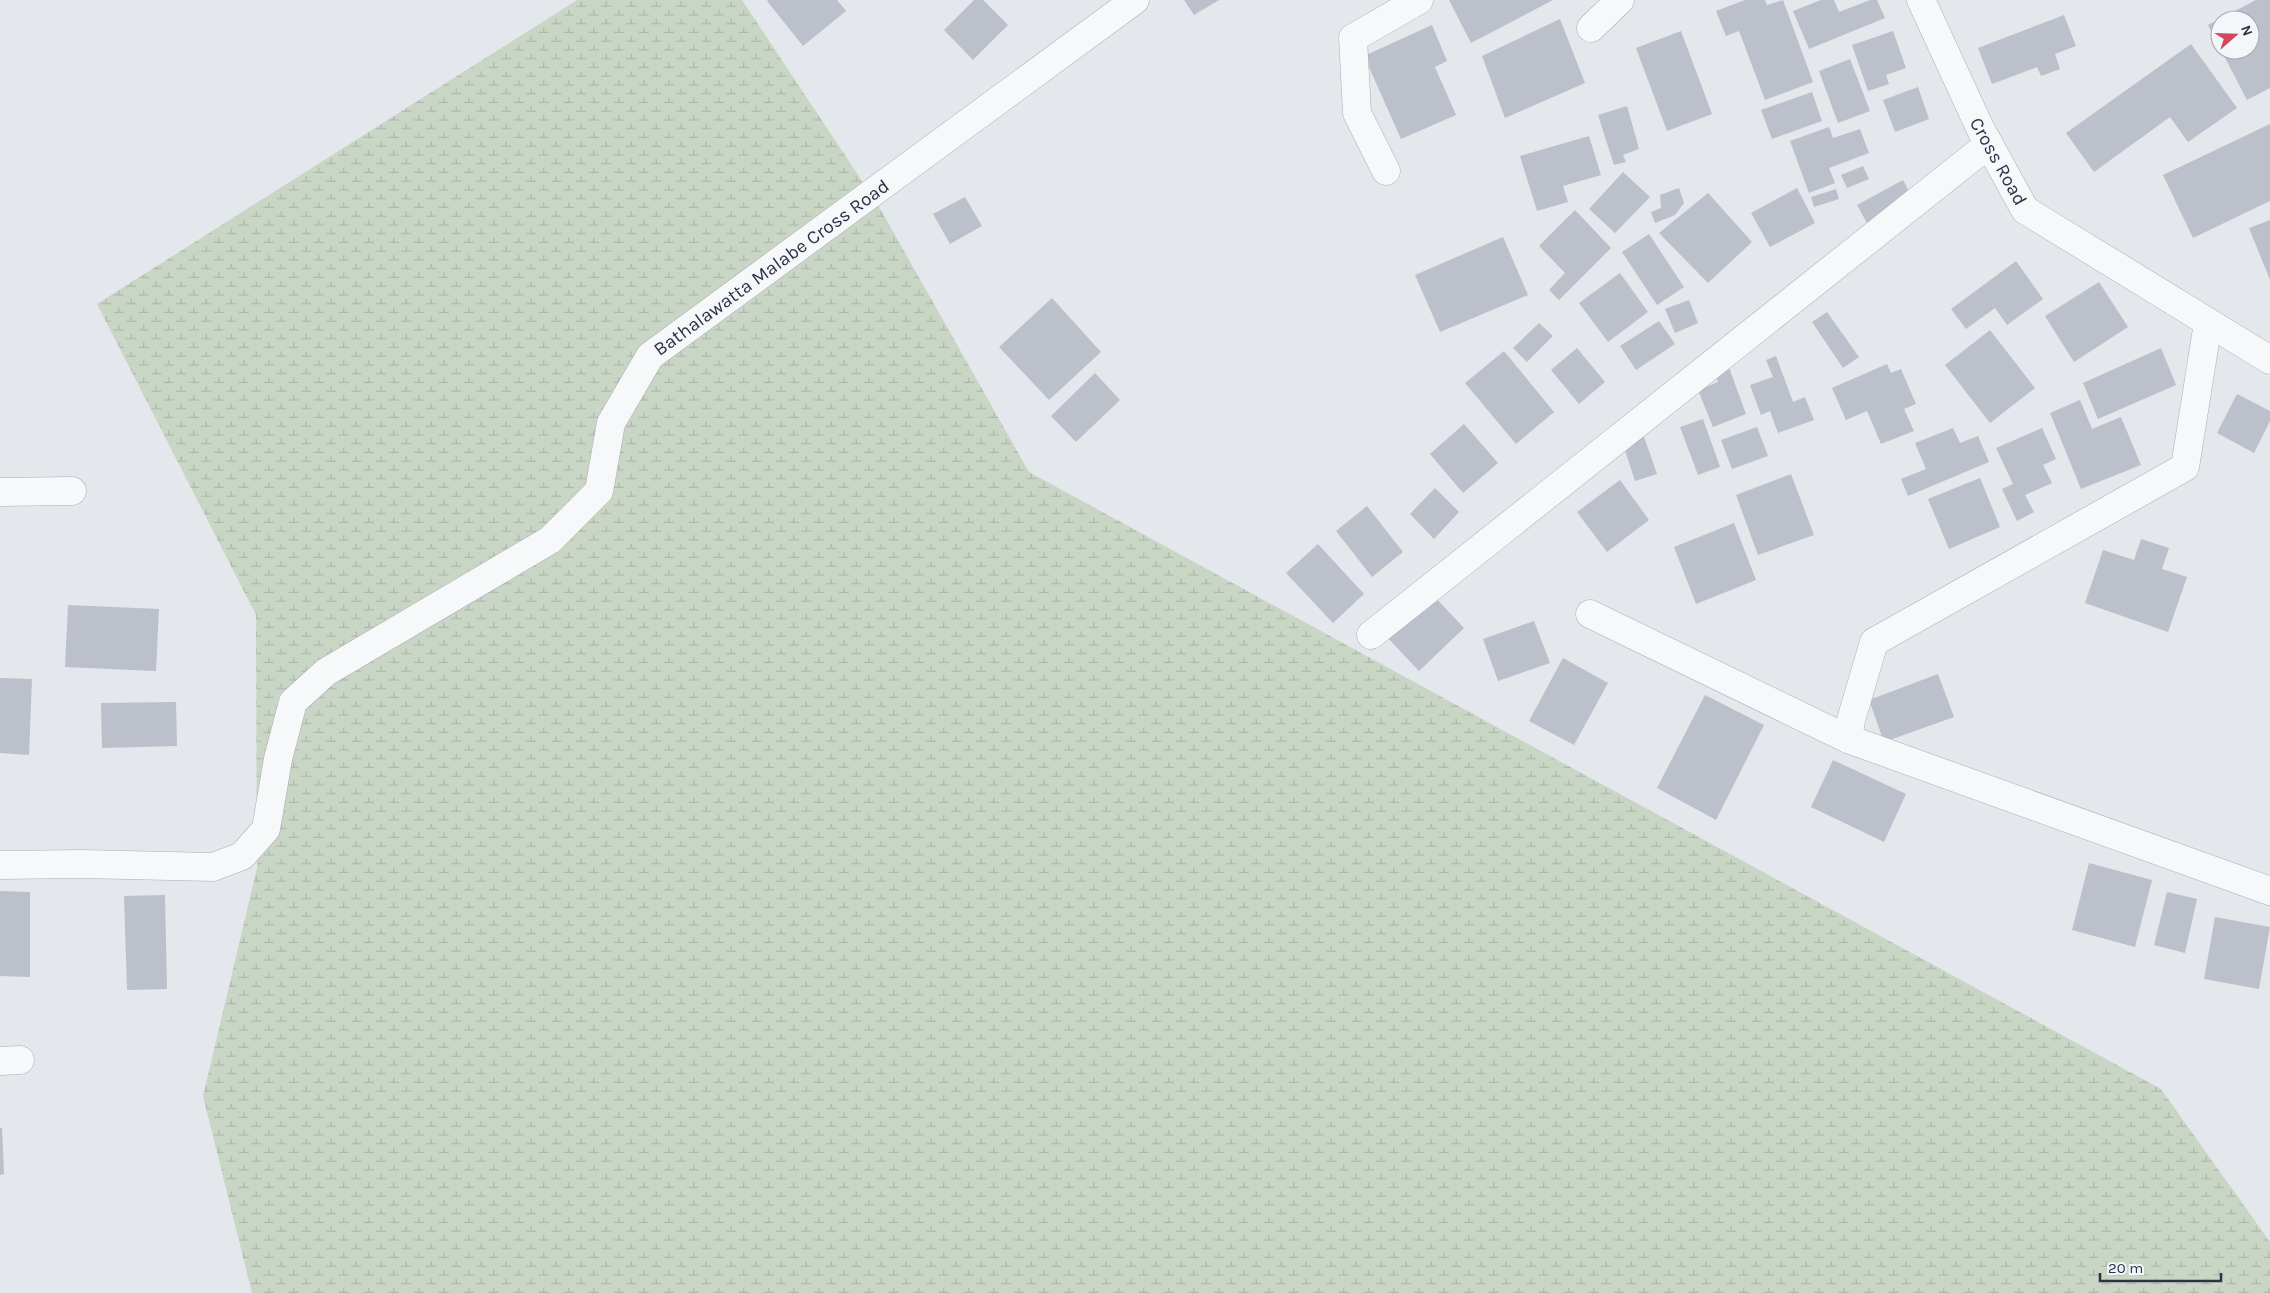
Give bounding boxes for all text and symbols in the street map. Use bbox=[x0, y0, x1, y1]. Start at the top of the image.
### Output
north arrow bbox=[2210, 10, 2260, 60]
text: N bbox=[2237, 23, 2256, 38]
street label: Cross Road bbox=[1965, 114, 2031, 209]
street label: Bathalawatta Malabe Cross Road bbox=[650, 175, 894, 361]
scale bar bbox=[2100, 1250, 2221, 1282]
text: 20 m bbox=[2108, 1259, 2143, 1277]

